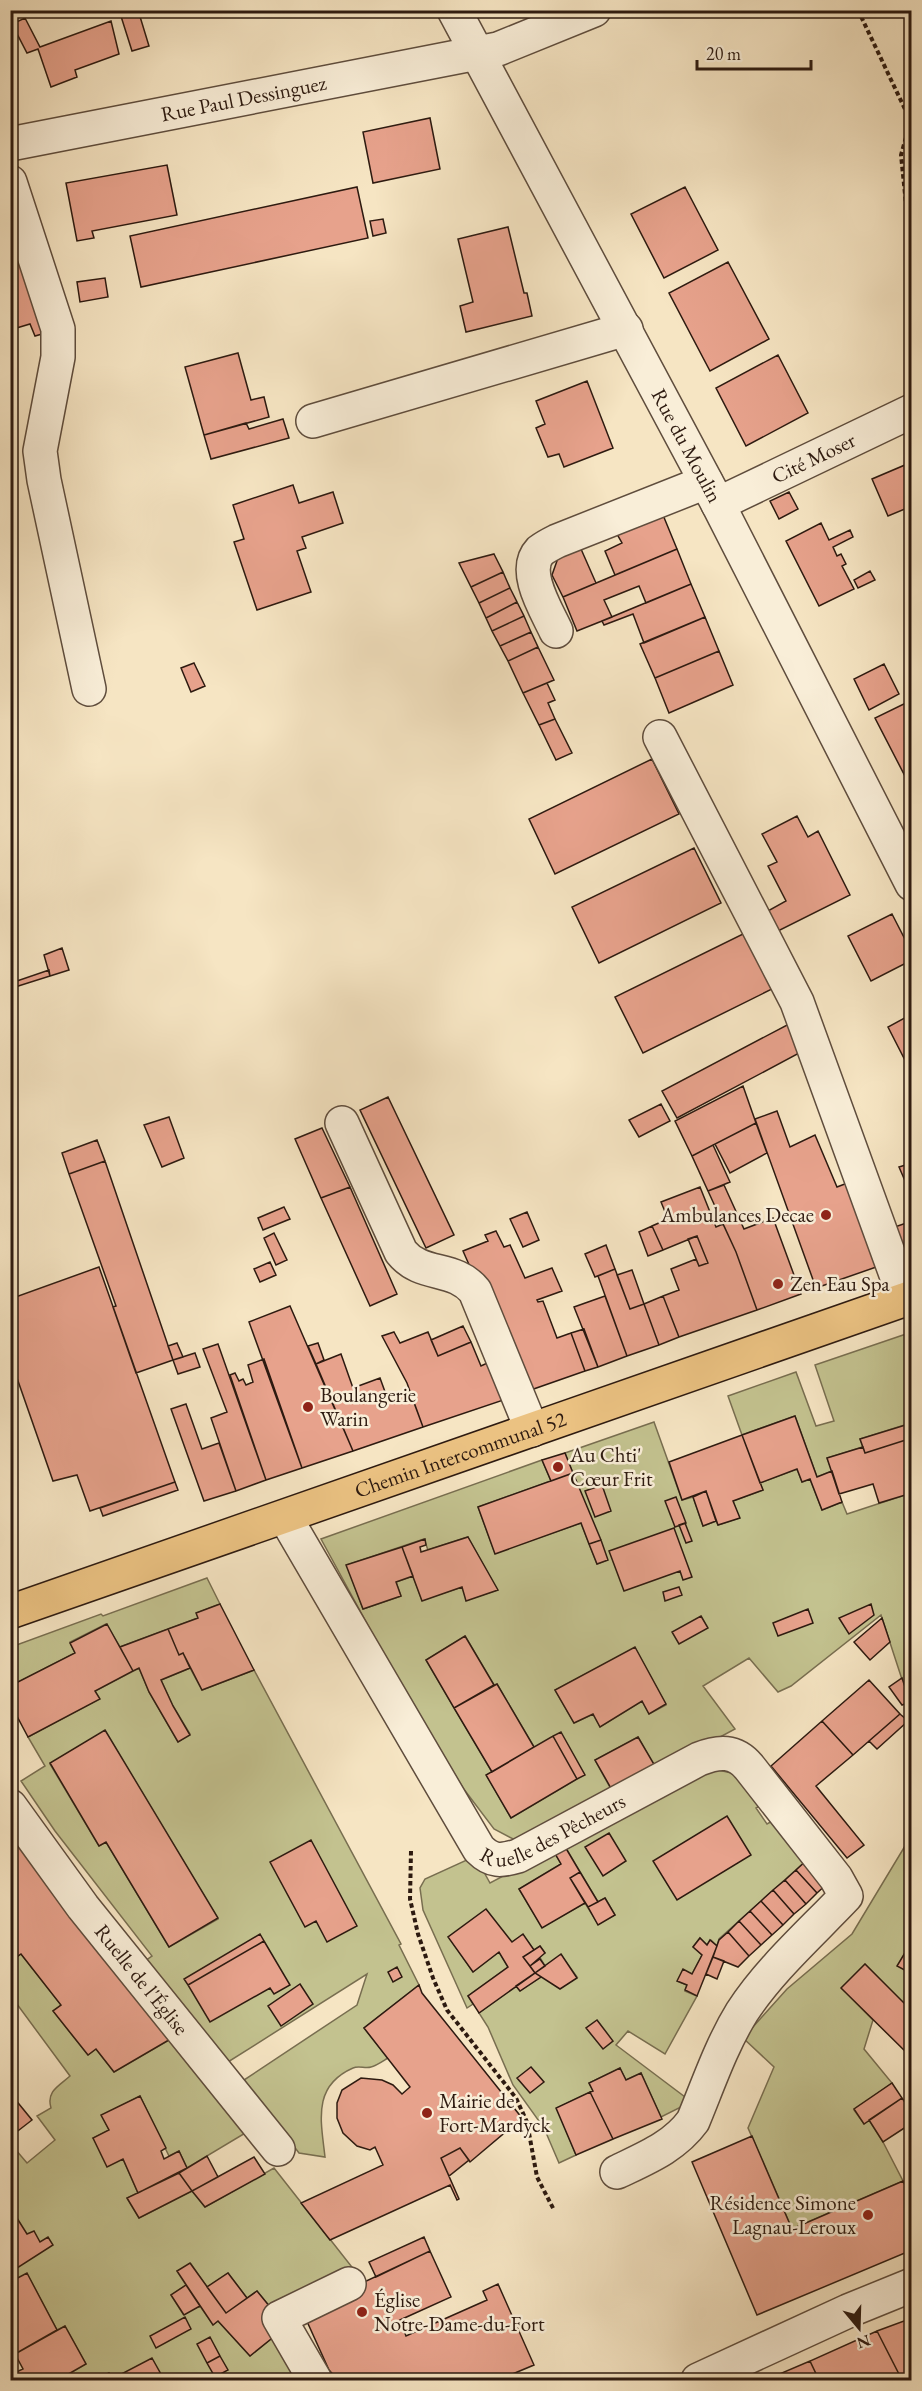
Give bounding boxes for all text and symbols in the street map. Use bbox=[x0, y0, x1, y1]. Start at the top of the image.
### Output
scale bar bbox=[697, 33, 811, 71]
text: 20 m bbox=[706, 42, 741, 65]
street label: Rue Paul Dessinguez bbox=[159, 69, 329, 127]
street label: Rue du Moulin bbox=[646, 384, 729, 507]
street label: Cité Moser bbox=[767, 426, 860, 489]
place label: Ambulances Decae bbox=[660, 1201, 814, 1228]
marker: Ambulances Decae bbox=[819, 1208, 833, 1222]
place label: Zen Eau Spa bbox=[790, 1270, 890, 1297]
marker: Zen Eau Spa bbox=[771, 1277, 785, 1291]
place label: Boulangerie Warin bbox=[320, 1381, 416, 1432]
marker: Boulangerie Warin bbox=[301, 1400, 315, 1414]
street label: Chemin Intercommunal 52 bbox=[351, 1405, 569, 1504]
place label: Au Chti' Cœur Frit bbox=[569, 1441, 653, 1492]
marker: Au Chti' Cœur Frit bbox=[551, 1460, 565, 1474]
street label: Ruelle des Pêcheurs bbox=[476, 1787, 630, 1873]
street label: Ruelle de l'Église bbox=[89, 1918, 195, 2041]
place label: Mairie de Fort-Mardyck bbox=[439, 2087, 552, 2138]
marker: Mairie de Fort-Mardyck bbox=[420, 2106, 434, 2120]
place label: Résidence Simone Lagnau-Leroux bbox=[710, 2189, 856, 2240]
marker: Résidence Simone Lagnau-Leroux bbox=[861, 2208, 875, 2222]
place label: Église Notre-Dame-du-Fort bbox=[374, 2286, 545, 2337]
north arrow bbox=[829, 2298, 889, 2358]
marker: Église Notre-Dame-du-Fort bbox=[355, 2305, 369, 2319]
text: N bbox=[854, 2330, 873, 2354]

